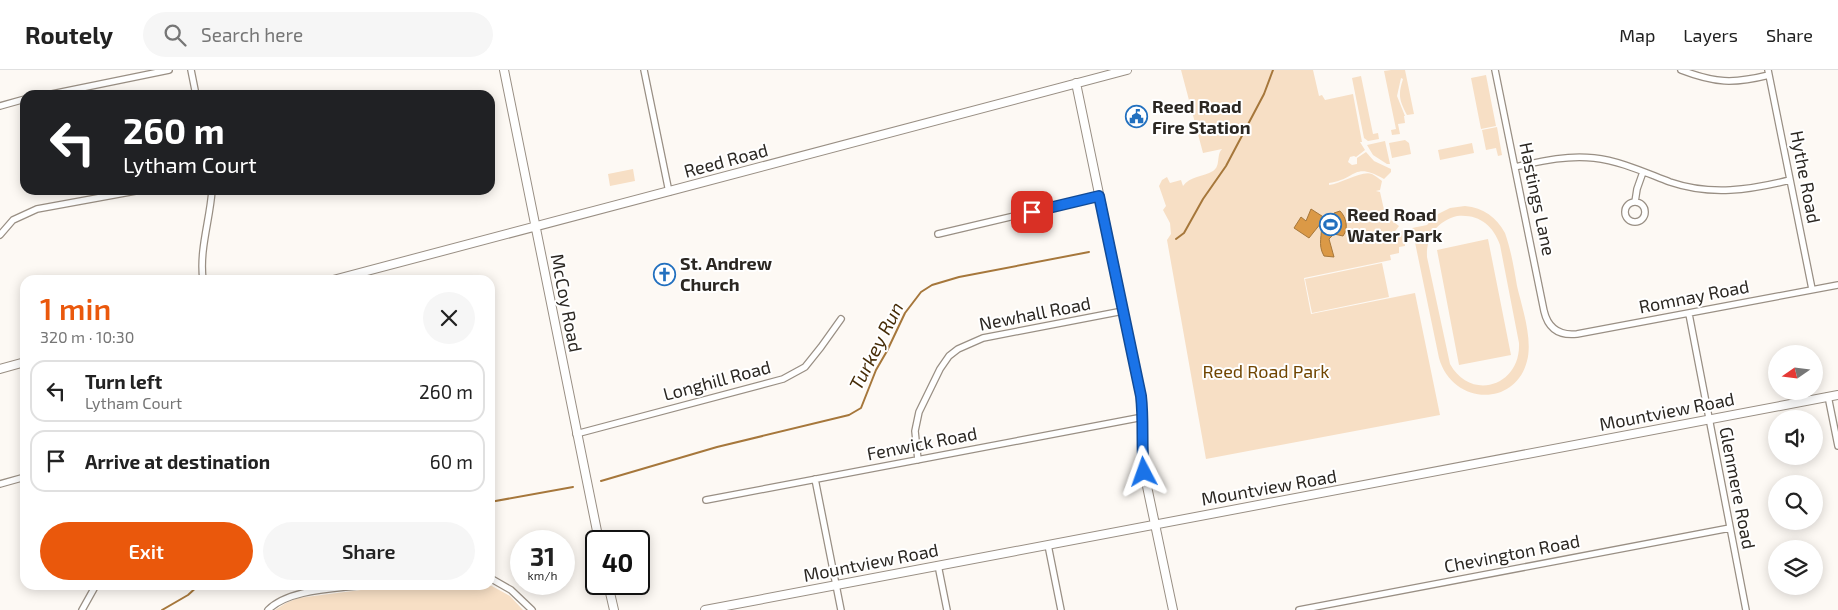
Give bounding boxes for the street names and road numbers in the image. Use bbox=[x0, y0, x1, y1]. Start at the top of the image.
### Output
street label: Hythe Road bbox=[1786, 129, 1826, 225]
street label: Reed Road bbox=[681, 138, 770, 182]
street label: Hastings Lane bbox=[1515, 140, 1561, 257]
street label: McCoy Road bbox=[547, 252, 587, 354]
street label: Romnay Road bbox=[1637, 275, 1751, 317]
street label: Newhall Road bbox=[977, 291, 1092, 335]
street label: Longhill Road bbox=[660, 355, 773, 405]
street label: Mountview Road bbox=[1597, 387, 1736, 435]
street label: Fenwick Road bbox=[865, 422, 979, 465]
street label: Glenmere Road bbox=[1715, 425, 1761, 551]
street label: Mountview Road bbox=[1199, 464, 1338, 510]
street label: Chevington Road bbox=[1442, 529, 1582, 577]
street label: Mountview Road bbox=[801, 538, 940, 586]

